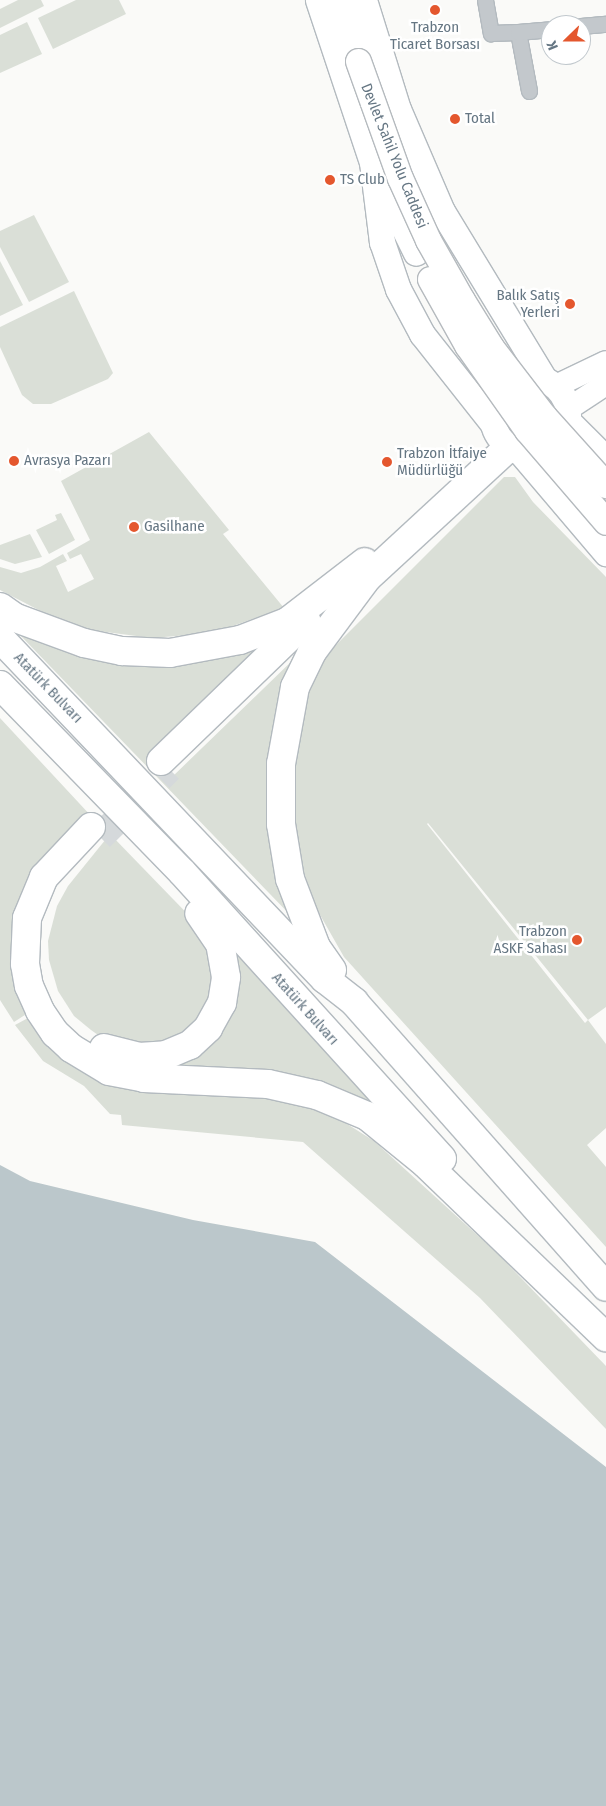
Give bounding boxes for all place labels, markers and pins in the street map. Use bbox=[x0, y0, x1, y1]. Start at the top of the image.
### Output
marker: Trabzon Ticaret Borsası bbox=[429, 4, 441, 16]
place label: Trabzon Ticaret Borsası bbox=[390, 18, 480, 53]
place label: Total bbox=[465, 110, 495, 128]
marker: Total bbox=[449, 113, 461, 125]
place label: TS Club bbox=[340, 171, 385, 189]
marker: TS Club bbox=[324, 174, 336, 186]
place label: Balık Satış Yerleri bbox=[496, 286, 560, 321]
marker: Balık Satış Yerleri bbox=[564, 298, 576, 310]
place label: Trabzon İtfaiye Müdürlüğü bbox=[397, 444, 487, 479]
place label: Avrasya Pazarı bbox=[24, 452, 111, 470]
marker: Avrasya Pazarı bbox=[8, 455, 20, 467]
marker: Trabzon İtfaiye Müdürlüğü bbox=[381, 456, 393, 468]
place label: Gasilhane bbox=[144, 518, 205, 536]
marker: Gasilhane bbox=[128, 521, 140, 533]
place label: Trabzon ASKF Sahası bbox=[494, 922, 567, 957]
marker: Trabzon ASKF Sahası bbox=[571, 934, 583, 946]

